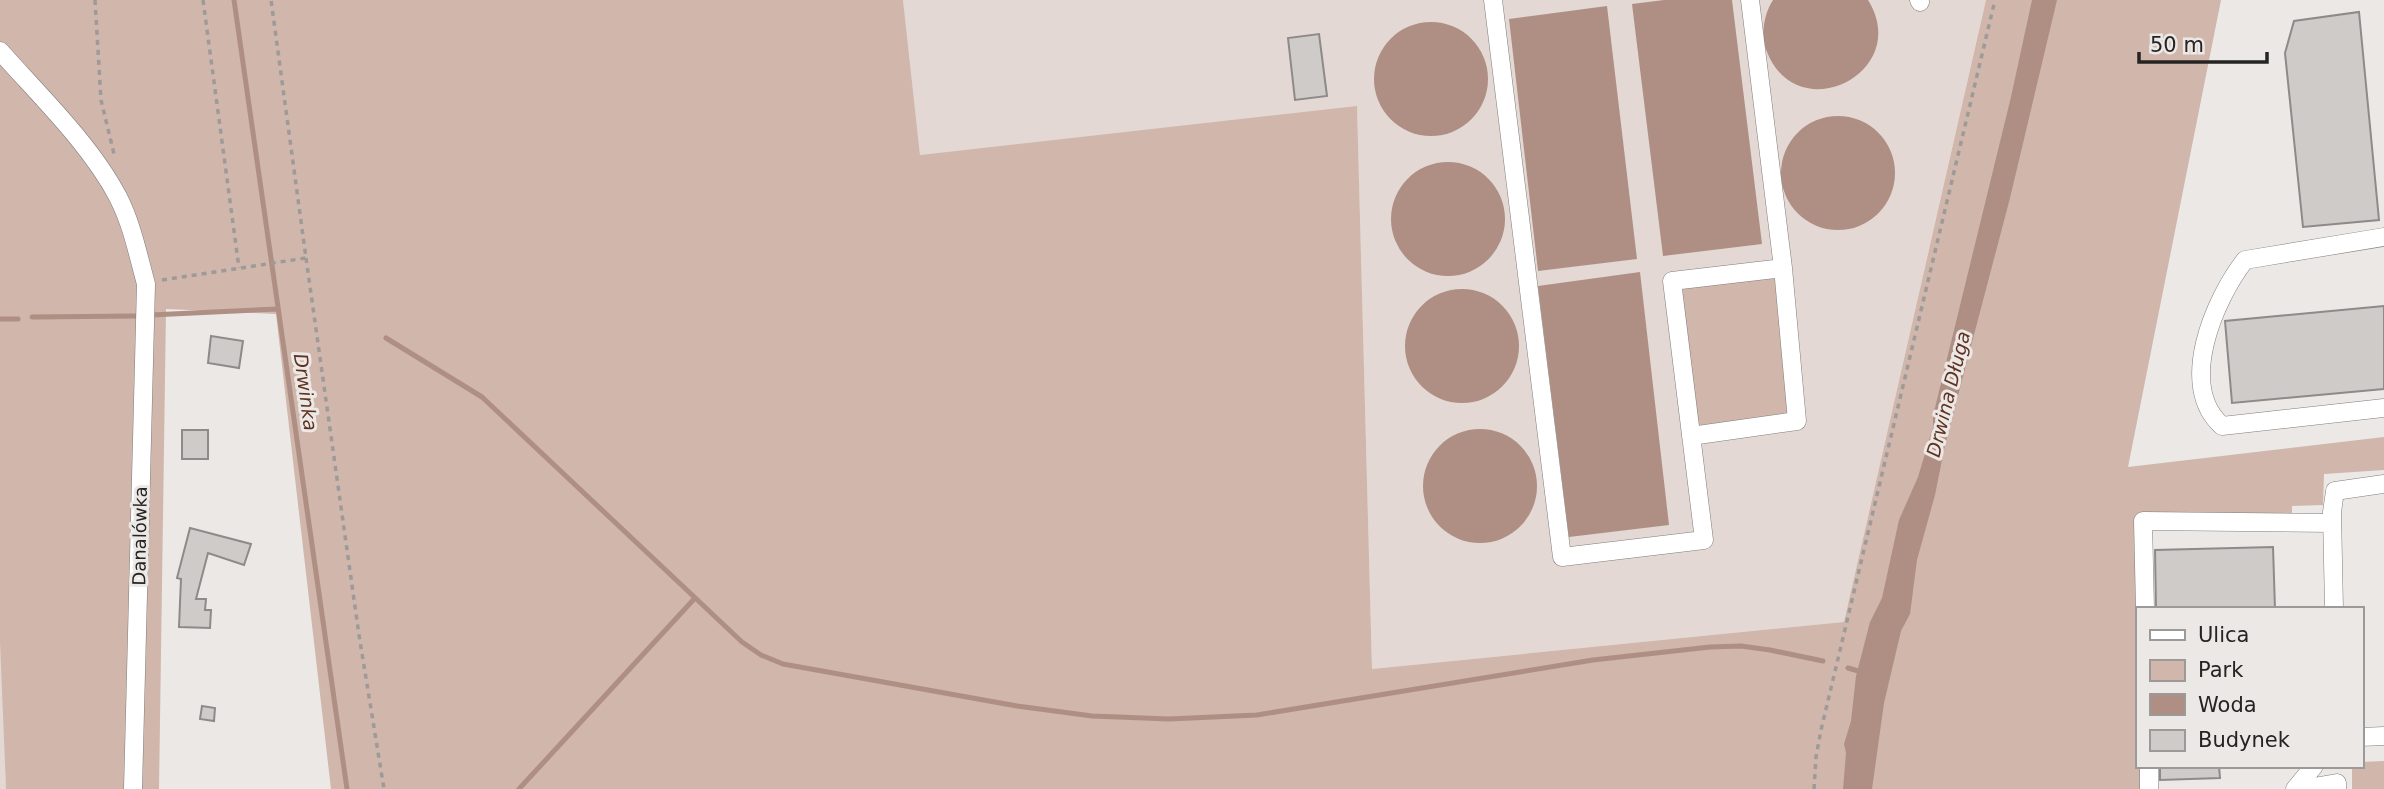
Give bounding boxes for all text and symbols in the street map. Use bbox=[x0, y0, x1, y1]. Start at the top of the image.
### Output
scale bar bbox=[2139, 21, 2267, 65]
text: 50 m bbox=[2150, 33, 2204, 57]
water label: Drwina Długa bbox=[1922, 329, 1974, 459]
water label: Drwinka bbox=[290, 352, 322, 432]
street label: Danalówka bbox=[128, 486, 151, 586]
legend bbox=[2136, 607, 2363, 768]
text: Ulica bbox=[2198, 623, 2249, 647]
text: Park bbox=[2198, 658, 2244, 682]
text: Woda bbox=[2198, 693, 2257, 717]
text: Budynek bbox=[2198, 728, 2291, 752]

